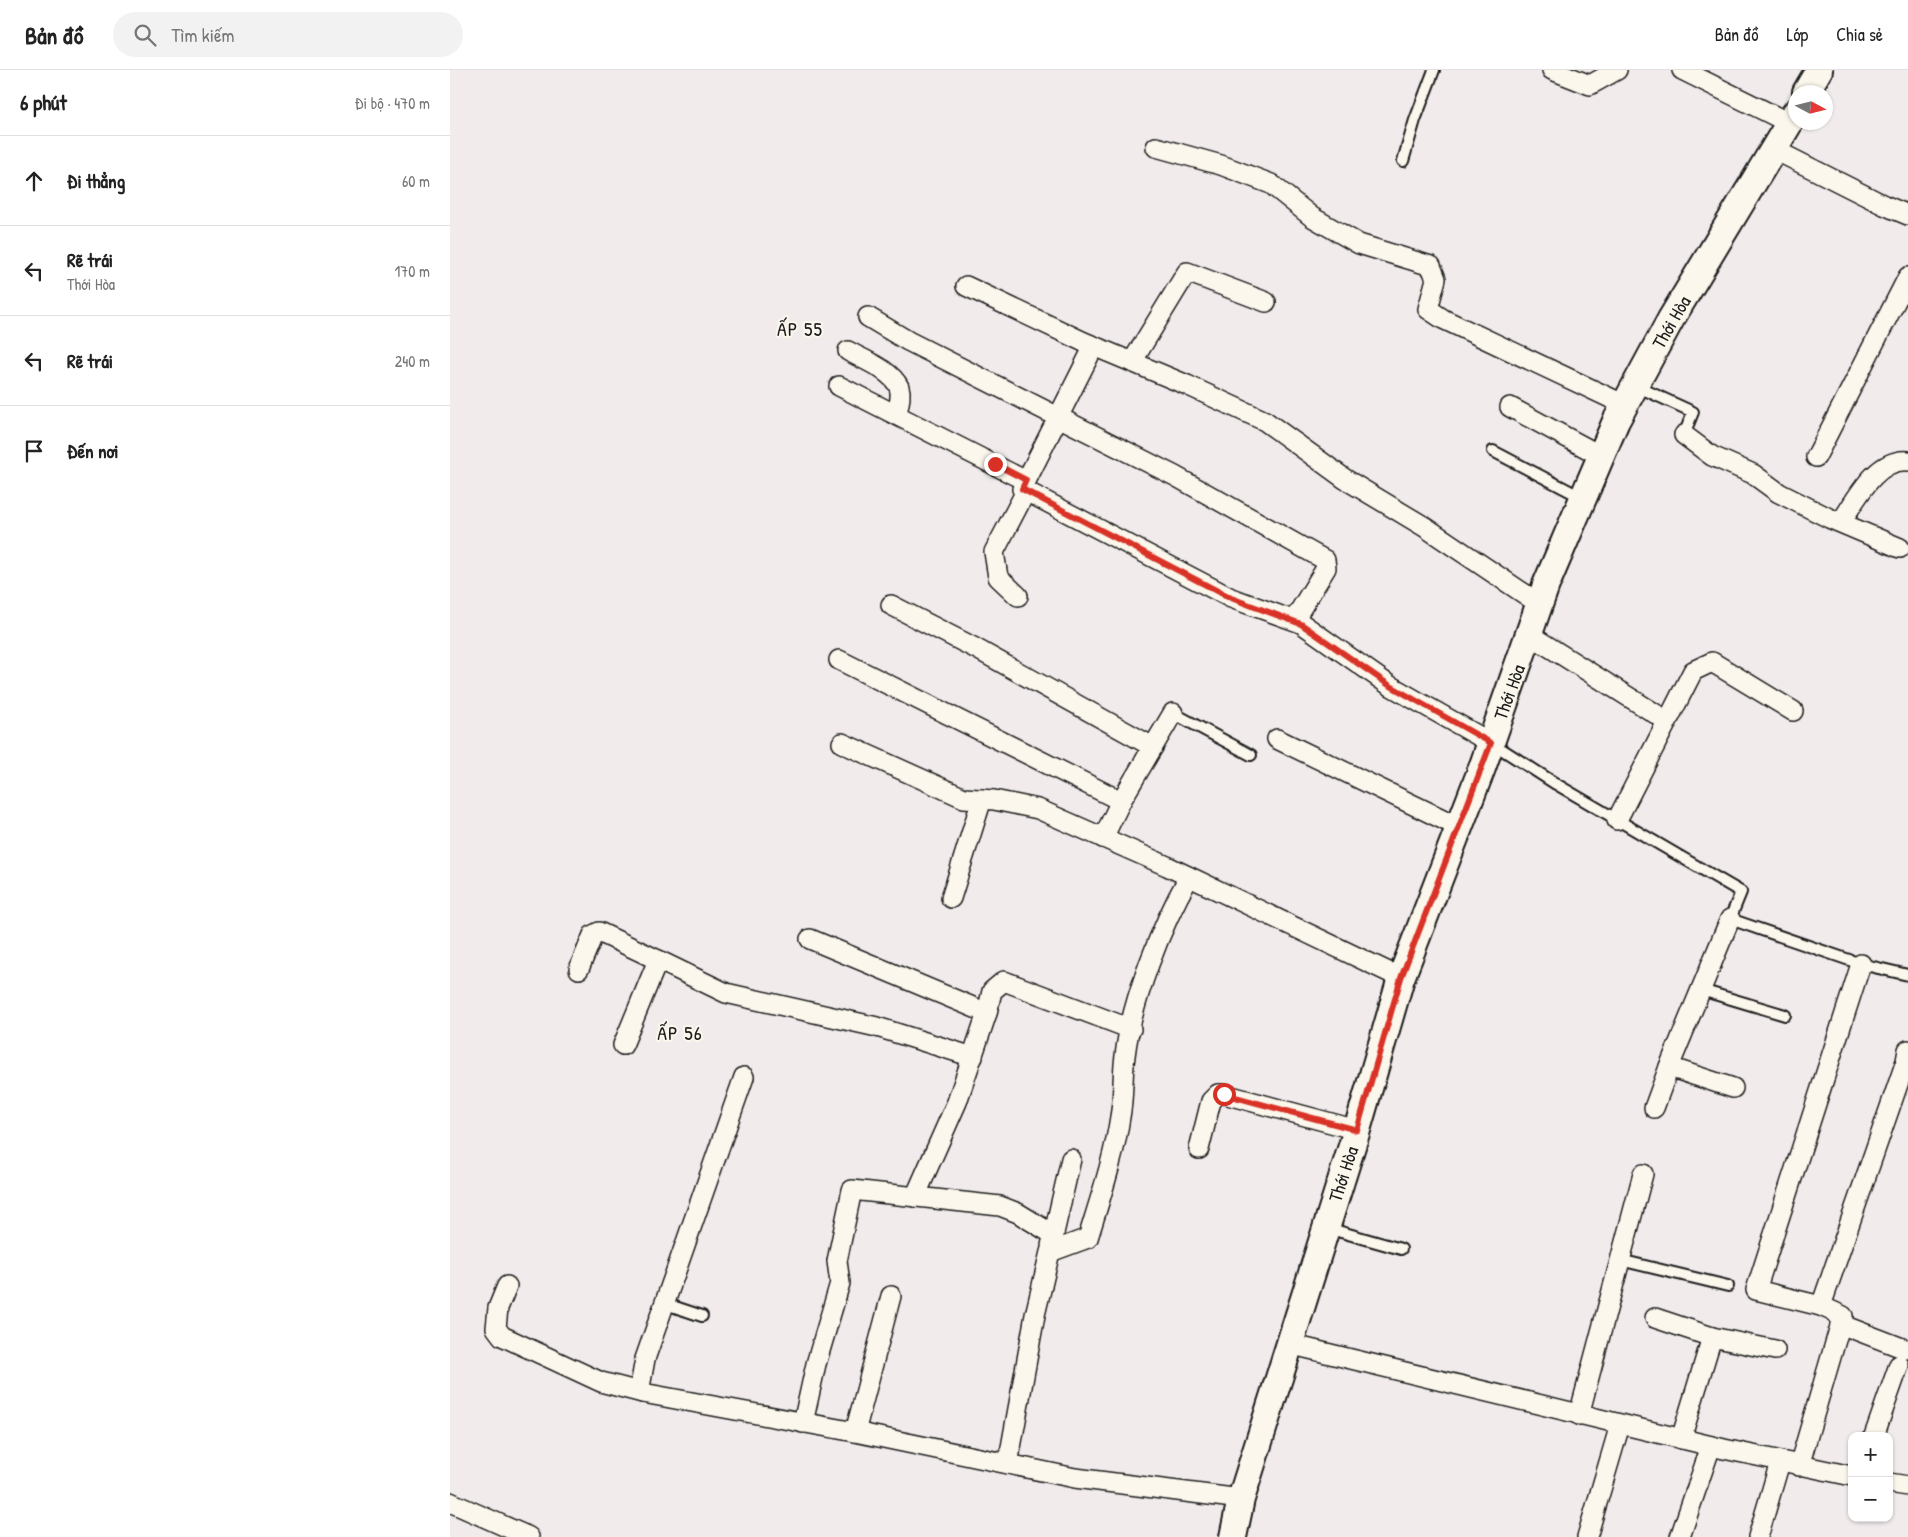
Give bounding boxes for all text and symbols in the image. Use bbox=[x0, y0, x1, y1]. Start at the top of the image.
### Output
search box bbox=[113, 12, 463, 57]
text: Bản đồ bbox=[25, 19, 83, 51]
icon: search bbox=[131, 21, 159, 49]
text: Tìm kiếm bbox=[171, 22, 234, 48]
text: Bản đồ bbox=[1715, 22, 1759, 47]
text: Lớp bbox=[1787, 22, 1808, 47]
text: Chia sẻ bbox=[1836, 22, 1883, 47]
north arrow bbox=[1788, 85, 1833, 130]
text: 6 phút bbox=[20, 88, 67, 117]
text: Đi bộ · 470 m bbox=[355, 92, 430, 114]
icon: ahead bbox=[20, 167, 48, 195]
text: Đi thẳng bbox=[67, 168, 125, 194]
text: 60 m bbox=[402, 170, 430, 192]
text: Rẽ trái bbox=[67, 247, 113, 273]
icon: left bbox=[20, 257, 48, 285]
text: 170 m bbox=[395, 260, 430, 282]
text: Thới Hòa bbox=[67, 273, 115, 295]
street label: Thới Hòa bbox=[1645, 290, 1697, 353]
district label: ẤP 55 bbox=[777, 315, 823, 342]
icon: left bbox=[20, 347, 48, 375]
text: Rẽ trái bbox=[67, 348, 113, 374]
text: 240 m bbox=[395, 350, 430, 372]
icon: arrive bbox=[20, 437, 48, 465]
text: Đến nơi bbox=[67, 438, 118, 464]
route end bbox=[984, 453, 1007, 476]
street label: Thới Hòa bbox=[1487, 660, 1531, 723]
district label: ẤP 56 bbox=[657, 1019, 703, 1046]
route start bbox=[1213, 1083, 1236, 1106]
street label: Thới Hòa bbox=[1322, 1142, 1364, 1205]
map controls bbox=[1848, 1432, 1893, 1522]
button: + bbox=[1848, 1432, 1893, 1477]
button: − bbox=[1848, 1477, 1893, 1522]

